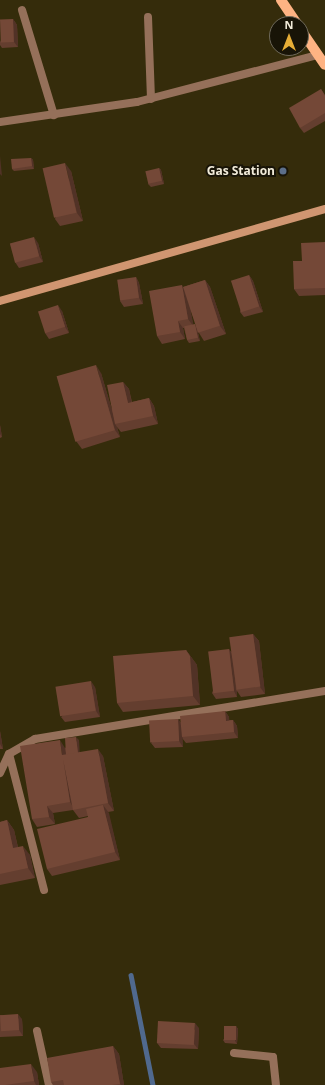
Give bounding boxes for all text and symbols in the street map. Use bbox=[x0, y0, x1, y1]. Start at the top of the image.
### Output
north arrow bbox=[269, 16, 309, 56]
text: N bbox=[285, 17, 293, 32]
place label: Gas Station bbox=[207, 164, 275, 178]
marker: Gas Station bbox=[278, 166, 288, 176]

